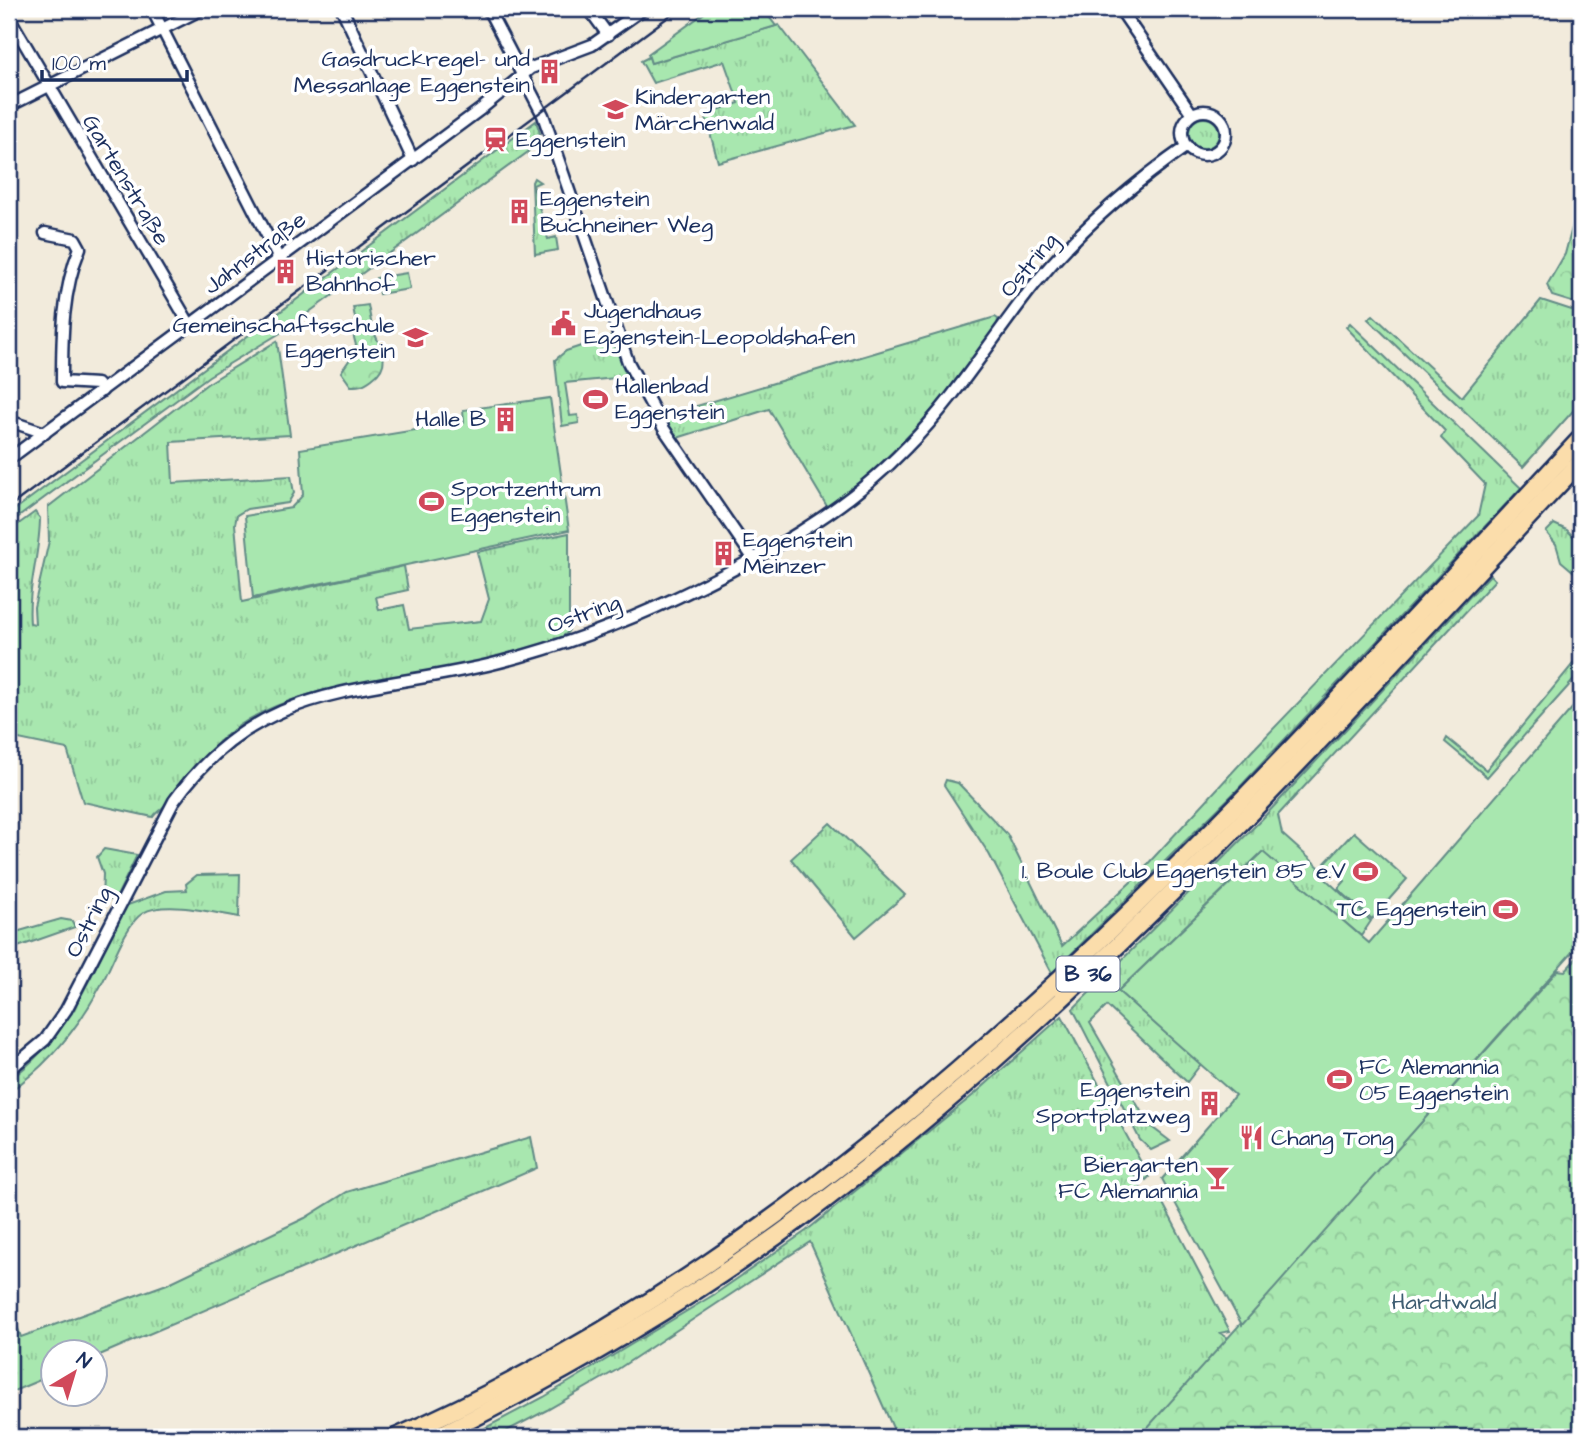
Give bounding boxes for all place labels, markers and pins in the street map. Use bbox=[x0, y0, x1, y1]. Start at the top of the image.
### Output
place label: Gasdruckregel- und Messanlage Eggenstein bbox=[294, 43, 530, 102]
building icon: Gasdruckregel- und Messanlage Eggenstein bbox=[536, 58, 564, 86]
place label: Kindergarten Märchenwald bbox=[635, 81, 774, 139]
school or university icon: Kindergarten Märchenwald bbox=[601, 96, 629, 124]
place label: Eggenstein bbox=[516, 124, 626, 157]
station icon: Eggenstein bbox=[482, 126, 510, 154]
place label: Eggenstein Buchneiner Weg bbox=[540, 183, 713, 242]
building icon: Eggenstein Buchneiner Weg bbox=[506, 198, 534, 226]
place label: Historischer Bahnhof bbox=[306, 242, 436, 300]
building icon: Historischer Bahnhof bbox=[272, 257, 300, 285]
place label: Jugendhaus Eggenstein-Leopoldshafen bbox=[584, 295, 855, 354]
place label: Gemeinschaftsschule Eggenstein bbox=[172, 309, 395, 368]
public building icon: Jugendhaus Eggenstein-Leopoldshafen bbox=[550, 310, 578, 338]
school or university icon: Gemeinschaftsschule Eggenstein bbox=[401, 324, 429, 352]
place label: Hallenbad Eggenstein bbox=[615, 370, 725, 429]
sports icon: Hallenbad Eggenstein bbox=[581, 385, 609, 413]
place label: Halle B bbox=[415, 403, 486, 435]
building icon: Halle B bbox=[492, 405, 520, 433]
place label: Sportzentrum Eggenstein bbox=[451, 473, 601, 532]
sports icon: Sportzentrum Eggenstein bbox=[417, 488, 445, 516]
place label: Eggenstein Meinzer bbox=[743, 524, 853, 582]
building icon: Eggenstein Meinzer bbox=[709, 539, 737, 567]
place label: 1. Boule Club Eggenstein 85 e.V bbox=[1021, 855, 1347, 888]
sports icon: 1. Boule Club Eggenstein 85 e.V bbox=[1352, 857, 1380, 885]
place label: TC Eggenstein bbox=[1337, 893, 1486, 926]
sports icon: TC Eggenstein bbox=[1492, 895, 1520, 923]
place label: FC Alemannia 05 Eggenstein bbox=[1359, 1051, 1509, 1110]
sports icon: FC Alemannia 05 Eggenstein bbox=[1325, 1066, 1353, 1094]
place label: Eggenstein Sportplatzweg bbox=[1036, 1074, 1190, 1133]
building icon: Eggenstein Sportplatzweg bbox=[1196, 1089, 1224, 1117]
place label: Chang Tong bbox=[1271, 1122, 1394, 1155]
restaurant icon: Chang Tong bbox=[1237, 1124, 1265, 1152]
place label: Biergarten FC Alemannia bbox=[1058, 1149, 1198, 1207]
bar icon: Biergarten FC Alemannia bbox=[1204, 1164, 1232, 1192]

